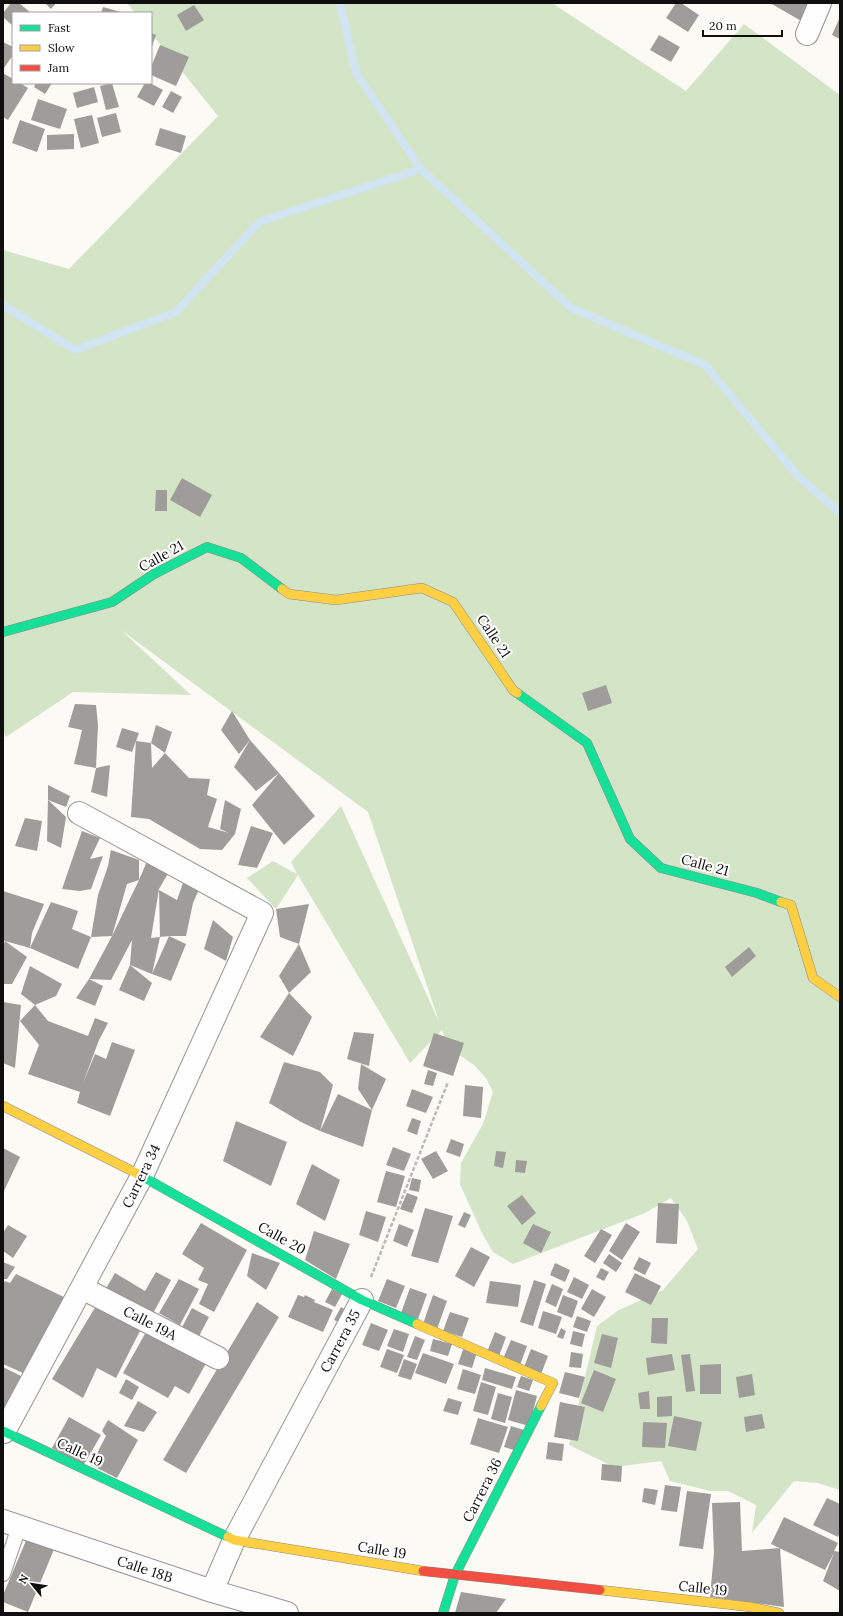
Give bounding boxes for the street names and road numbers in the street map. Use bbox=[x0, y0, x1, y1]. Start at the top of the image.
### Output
street label: Calle 21 bbox=[135, 536, 187, 576]
street label: Calle 21 bbox=[473, 611, 515, 661]
street label: Calle 21 bbox=[679, 850, 731, 880]
street label: Carrera 34 bbox=[118, 1141, 164, 1211]
street label: Calle 20 bbox=[255, 1217, 309, 1259]
street label: Calle 19A bbox=[120, 1302, 180, 1344]
street label: Carrera 35 bbox=[316, 1306, 364, 1376]
street label: Calle 19 bbox=[54, 1433, 106, 1471]
street label: Carrera 36 bbox=[458, 1455, 506, 1525]
street label: Calle 19 bbox=[356, 1537, 408, 1563]
street label: Calle 18B bbox=[115, 1552, 175, 1587]
street label: Calle 19 bbox=[678, 1576, 728, 1600]

